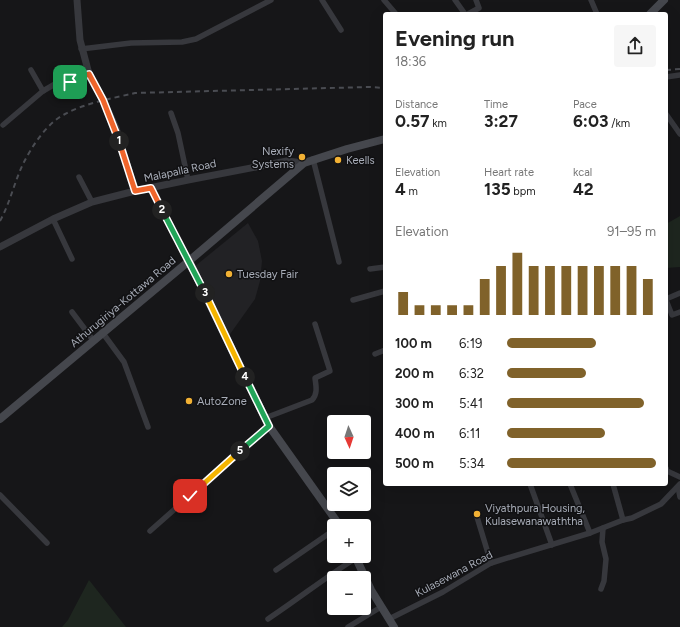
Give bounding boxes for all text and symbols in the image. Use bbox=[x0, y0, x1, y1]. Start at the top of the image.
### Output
text: Evening run bbox=[395, 25, 515, 52]
button: share bbox=[614, 25, 656, 67]
text: 18:36 bbox=[395, 54, 426, 69]
pin bbox=[53, 65, 87, 99]
icon: arrive bbox=[59, 71, 81, 93]
text: Distance bbox=[395, 98, 438, 111]
text: Time bbox=[484, 98, 508, 111]
text: Pace bbox=[573, 98, 597, 111]
text: 0.57 bbox=[395, 111, 430, 131]
text: 3:27 bbox=[484, 111, 518, 131]
text: 6:03 bbox=[573, 111, 608, 131]
text: km bbox=[430, 117, 447, 130]
text: /km bbox=[608, 117, 630, 130]
pin: 1 bbox=[109, 131, 129, 151]
text: 1 bbox=[117, 134, 121, 147]
place label: Nexify Systems bbox=[252, 145, 294, 171]
marker: Nexify Systems bbox=[297, 152, 307, 162]
place label: Keells bbox=[346, 154, 375, 167]
marker: Keells bbox=[333, 155, 343, 165]
street label: Malapalla Road bbox=[143, 157, 217, 185]
text: Elevation bbox=[395, 166, 440, 179]
text: Heart rate bbox=[484, 166, 534, 179]
text: kcal bbox=[573, 166, 592, 179]
text: 4 bbox=[395, 179, 406, 199]
text: 135 bbox=[484, 179, 511, 199]
text: 42 bbox=[573, 179, 594, 199]
text: m bbox=[406, 185, 418, 198]
text: bpm bbox=[511, 185, 536, 198]
pin: 2 bbox=[152, 200, 172, 220]
text: 2 bbox=[159, 203, 165, 216]
text: Elevation bbox=[395, 224, 448, 239]
text: 91–95 m bbox=[607, 224, 656, 239]
street label: Athurugiriya-Kottawa Road bbox=[68, 254, 178, 350]
place label: Tuesday Fair bbox=[237, 268, 298, 281]
marker: Tuesday Fair bbox=[224, 269, 234, 279]
pin: 3 bbox=[195, 283, 215, 303]
text: 3 bbox=[202, 286, 208, 299]
text: 100 m bbox=[395, 336, 432, 351]
text: 6:19 bbox=[459, 336, 482, 351]
text: 200 m bbox=[395, 366, 434, 381]
text: 6:32 bbox=[459, 366, 484, 381]
pin: 4 bbox=[235, 367, 255, 387]
text: 4 bbox=[242, 370, 248, 383]
place label: AutoZone bbox=[197, 395, 247, 408]
marker: AutoZone bbox=[184, 396, 194, 406]
text: 300 m bbox=[395, 396, 434, 411]
text: 5:41 bbox=[459, 396, 483, 411]
north arrow bbox=[327, 415, 371, 459]
map controls bbox=[327, 415, 371, 615]
text: 400 m bbox=[395, 426, 435, 441]
text: 6:11 bbox=[459, 426, 480, 441]
pin: 5 bbox=[230, 441, 250, 461]
text: 5 bbox=[237, 444, 243, 457]
text: 500 m bbox=[395, 456, 434, 471]
text: 5:34 bbox=[459, 456, 485, 471]
button: layers bbox=[327, 467, 371, 511]
pin bbox=[173, 479, 207, 513]
icon: check bbox=[179, 485, 201, 507]
place label: Viyathpura Housing, Kulasewanawaththa bbox=[485, 502, 585, 528]
marker: Viyathpura Housing, Kulasewanawaththa bbox=[472, 509, 482, 519]
button: + bbox=[327, 519, 371, 563]
street label: Kulasewana Road bbox=[413, 548, 495, 600]
button: − bbox=[327, 571, 371, 615]

